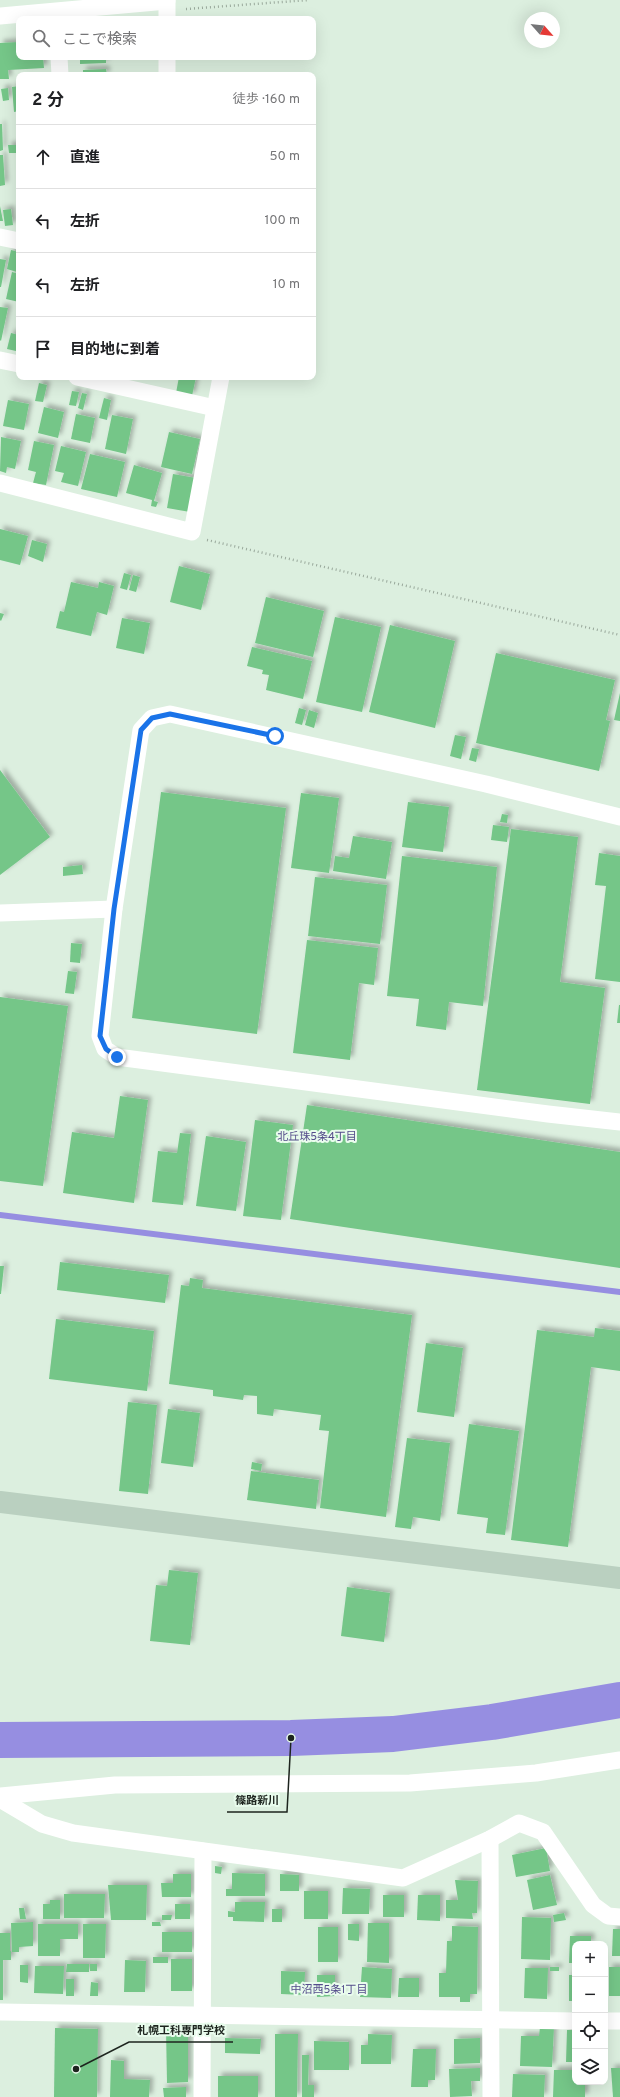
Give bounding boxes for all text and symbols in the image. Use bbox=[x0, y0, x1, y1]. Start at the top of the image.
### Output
north arrow bbox=[524, 12, 560, 48]
search box bbox=[16, 16, 316, 60]
icon: search bbox=[30, 27, 52, 49]
text: ここで検索 bbox=[62, 31, 137, 50]
text: 2 分 bbox=[32, 90, 64, 112]
text: 徒歩 · 160 m bbox=[233, 92, 300, 108]
icon: ahead bbox=[32, 146, 54, 168]
text: 直進 bbox=[70, 149, 100, 168]
text: 50 m bbox=[270, 149, 300, 165]
icon: left bbox=[32, 210, 54, 232]
text: 左折 bbox=[70, 213, 100, 232]
text: 100 m bbox=[264, 213, 300, 229]
icon: left bbox=[32, 274, 54, 296]
text: 左折 bbox=[70, 277, 100, 296]
text: 10 m bbox=[273, 277, 300, 293]
icon: arrive bbox=[32, 338, 54, 360]
text: 目的地に到着 bbox=[70, 341, 160, 360]
route start bbox=[266, 727, 284, 745]
route end bbox=[108, 1048, 126, 1066]
district label: 北丘珠5条4丁目 bbox=[277, 1130, 357, 1144]
callout: 篠路新川 bbox=[227, 1789, 287, 1812]
text: 篠路新川 bbox=[235, 1794, 279, 1808]
map controls bbox=[572, 1941, 608, 2085]
button: + bbox=[572, 1941, 608, 1977]
button: − bbox=[572, 1977, 608, 2013]
district label: 中沼西5条1丁目 bbox=[291, 1983, 367, 1997]
button: locate bbox=[572, 2013, 608, 2049]
callout: 札幌工科専門学校 bbox=[129, 2019, 233, 2042]
text: 札幌工科専門学校 bbox=[137, 2024, 225, 2038]
button: layers bbox=[572, 2049, 608, 2085]

